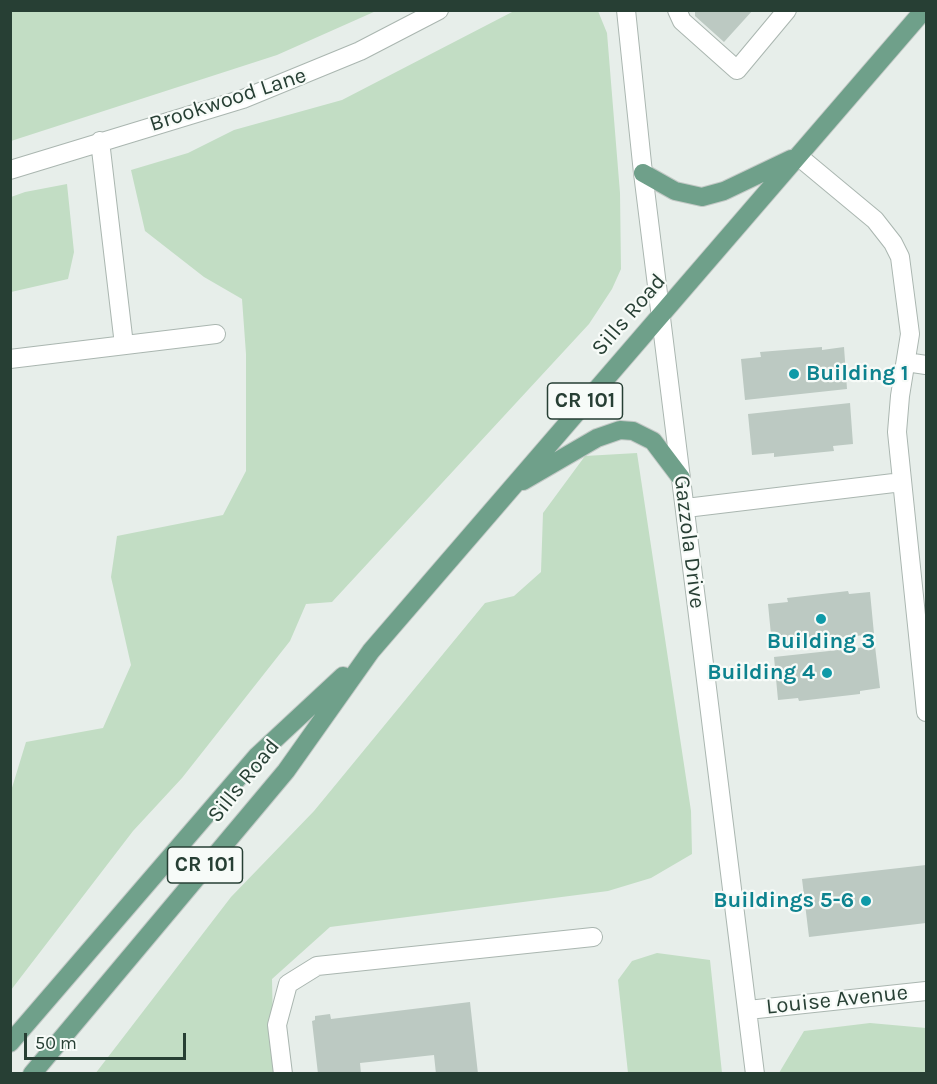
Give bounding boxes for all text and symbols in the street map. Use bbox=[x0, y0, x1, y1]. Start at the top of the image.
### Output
street label: Brookwood Lane bbox=[146, 62, 310, 138]
street label: Sills Road bbox=[586, 269, 672, 361]
place label: Building 1 bbox=[806, 361, 909, 387]
marker: Building 1 bbox=[787, 367, 801, 381]
road number: CR 101 bbox=[548, 383, 622, 419]
street label: Gazzola Drive bbox=[668, 474, 710, 610]
marker: Building 3 bbox=[814, 612, 828, 626]
place label: Building 3 bbox=[767, 629, 875, 655]
place label: Building 4 bbox=[707, 660, 815, 686]
marker: Building 4 bbox=[820, 666, 834, 680]
street label: Sills Road bbox=[202, 734, 286, 828]
road number: CR 101 bbox=[168, 847, 242, 883]
place label: Buildings 5-6 bbox=[713, 888, 854, 914]
marker: Buildings 5-6 bbox=[859, 894, 873, 908]
street label: Louise Avenue bbox=[765, 979, 909, 1021]
scale bar bbox=[27, 1021, 189, 1059]
text: 50 m bbox=[35, 1032, 77, 1054]

